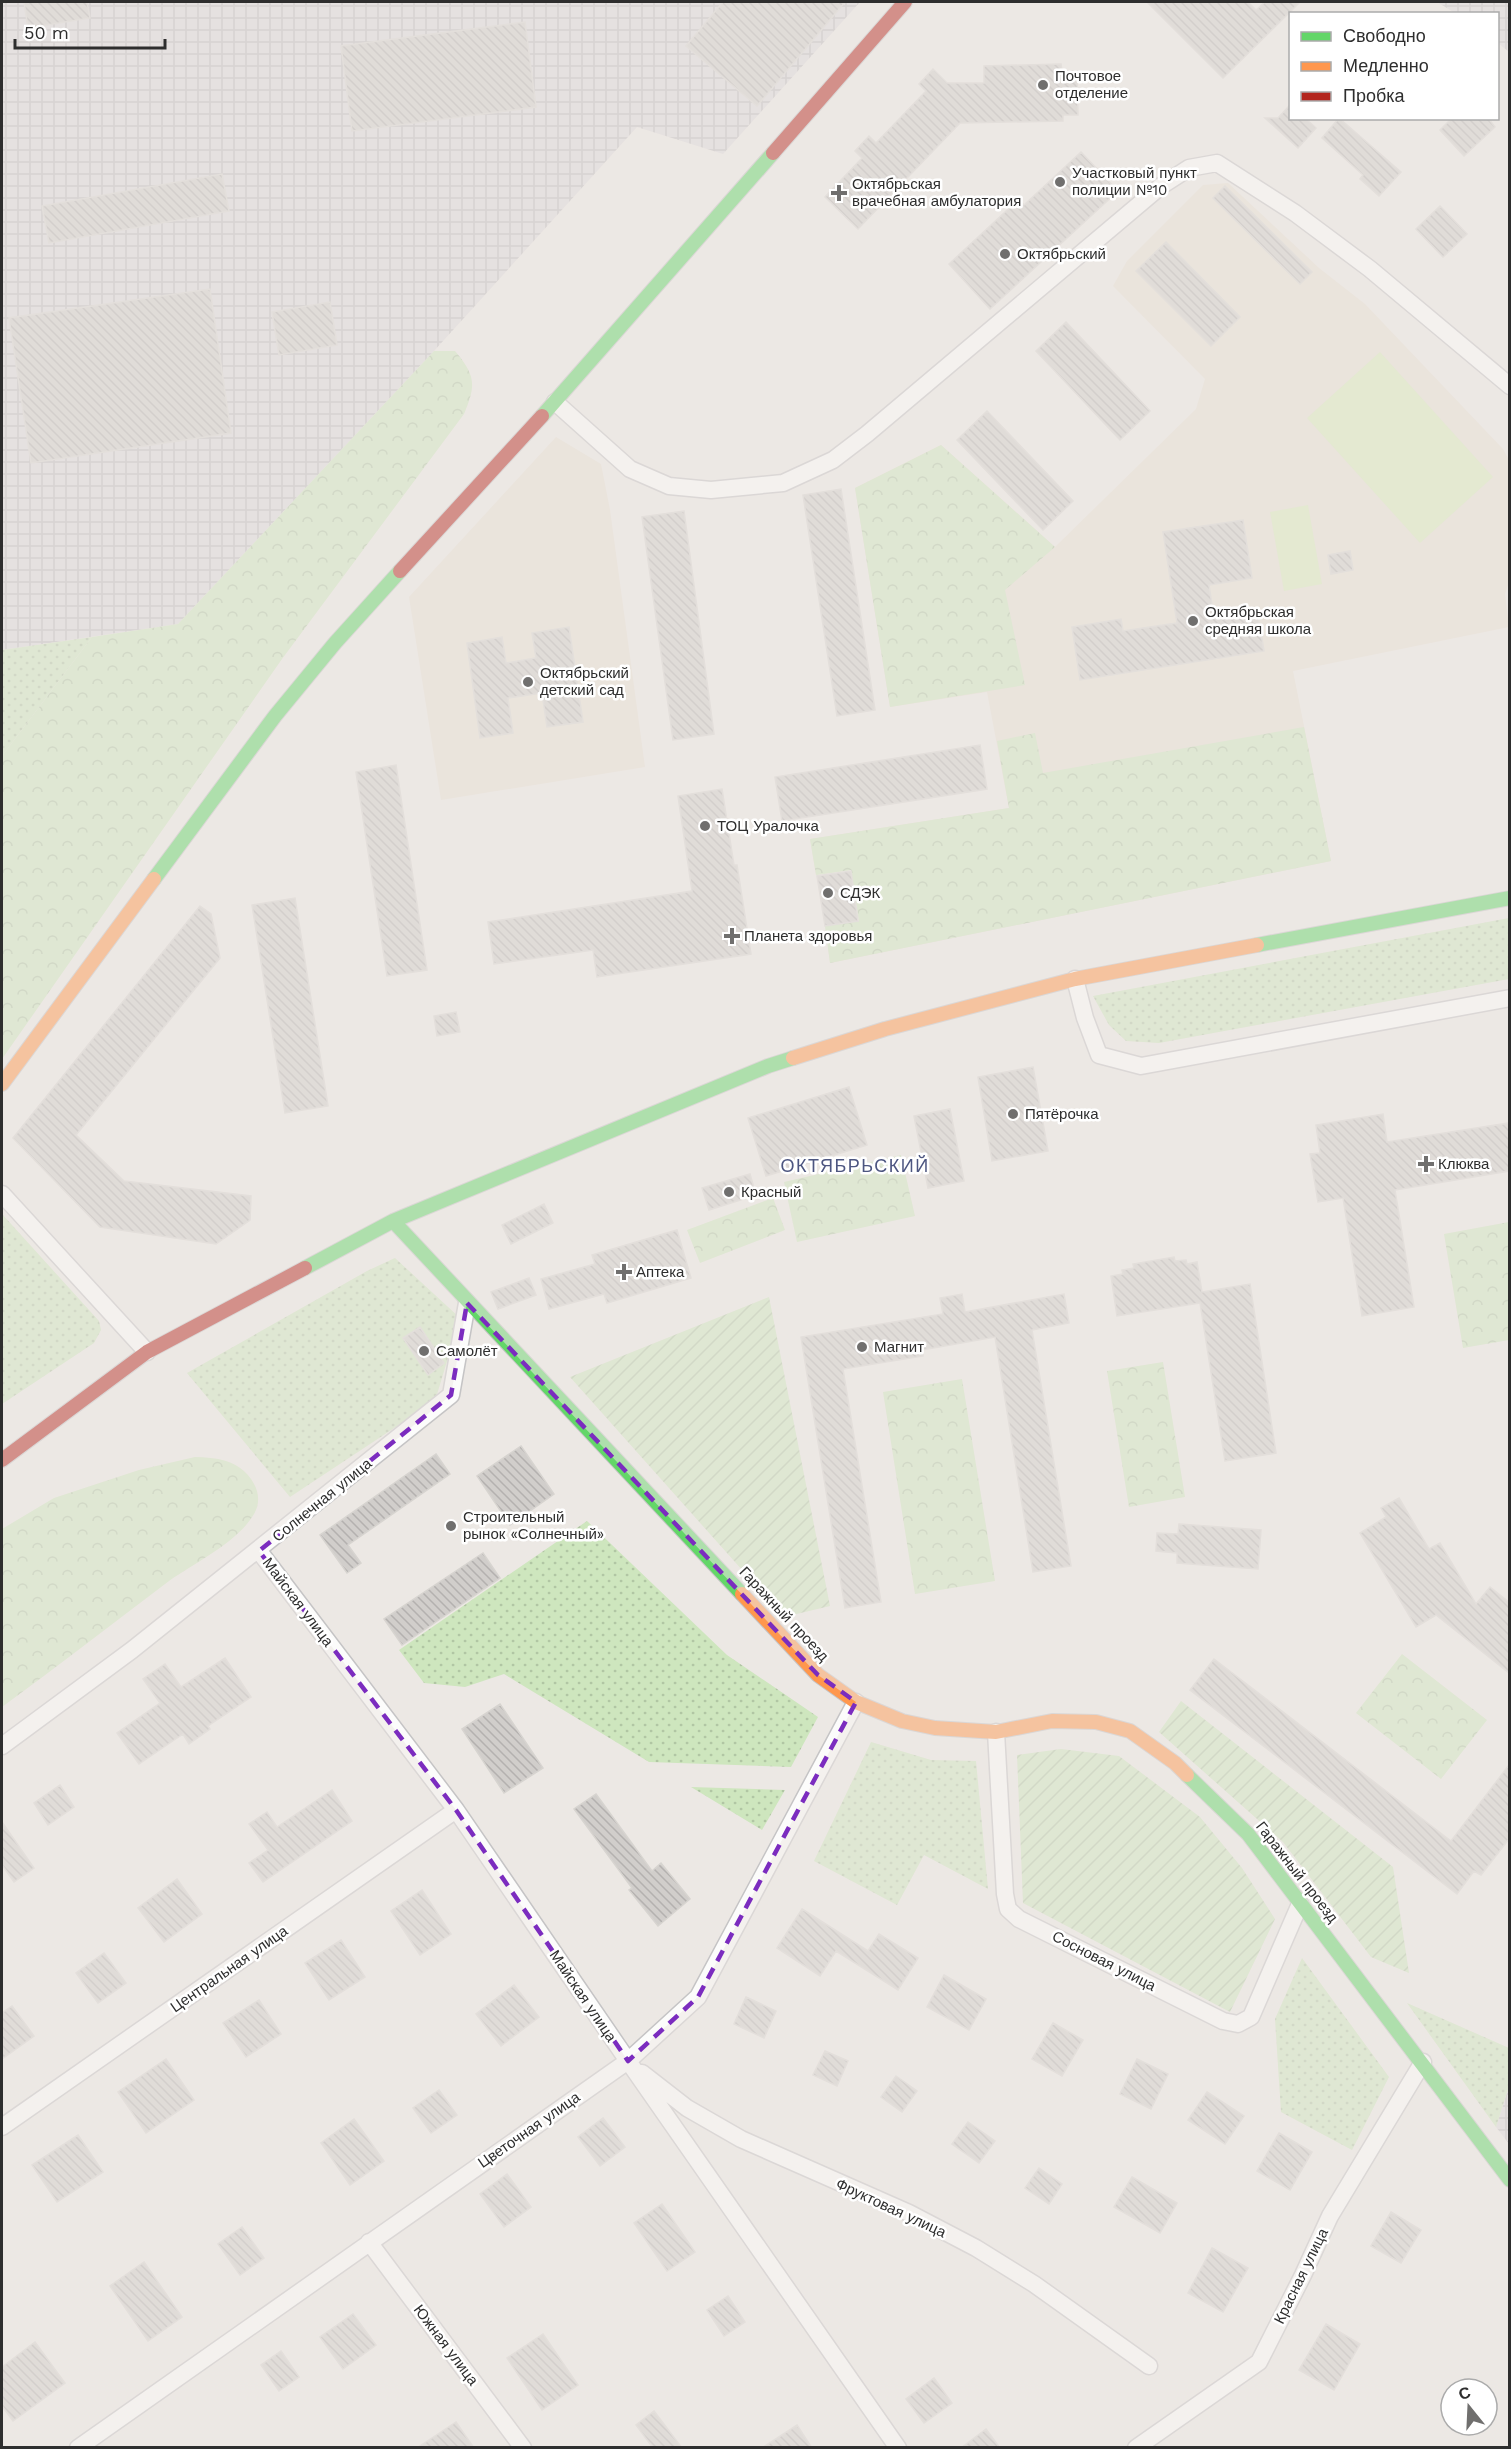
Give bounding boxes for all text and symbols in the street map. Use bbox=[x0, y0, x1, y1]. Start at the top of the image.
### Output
scale bar bbox=[15, 12, 165, 50]
legend bbox=[1289, 12, 1499, 120]
text: 50 m bbox=[24, 22, 69, 43]
text: Свободно bbox=[1343, 25, 1426, 46]
text: Медленно bbox=[1343, 55, 1429, 76]
place label: Почтовое отделение bbox=[1055, 67, 1128, 102]
marker: Почтовое отделение bbox=[1036, 78, 1050, 92]
text: Пробка bbox=[1343, 85, 1406, 106]
place label: Участковый пункт полиции №10 bbox=[1072, 164, 1197, 199]
place label: Октябрьская врачебная амбулатория bbox=[852, 175, 1021, 210]
marker: Участковый пункт полиции №10 bbox=[1053, 175, 1067, 189]
marker: Октябрьская врачебная амбулатория bbox=[830, 184, 848, 202]
place label: Октябрьский bbox=[1017, 245, 1106, 263]
marker: Октябрьский bbox=[998, 247, 1012, 261]
place label: Октябрьская средняя школа bbox=[1205, 603, 1312, 638]
marker: Октябрьская средняя школа bbox=[1186, 614, 1200, 628]
place label: Октябрьский детский сад bbox=[540, 664, 629, 699]
marker: Октябрьский детский сад bbox=[521, 675, 535, 689]
place label: ТОЦ Уралочка bbox=[717, 817, 820, 835]
marker: ТОЦ Уралочка bbox=[698, 819, 712, 833]
place label: СДЭК bbox=[840, 884, 880, 902]
marker: СДЭК bbox=[821, 886, 835, 900]
place label: Планета здоровья bbox=[744, 927, 872, 945]
marker: Планета здоровья bbox=[725, 929, 739, 943]
place label: Пятёрочка bbox=[1025, 1105, 1099, 1123]
marker: Пятёрочка bbox=[1006, 1107, 1020, 1121]
district label: ОКТЯБРЬСКИЙ bbox=[780, 1155, 930, 1176]
place label: Клюква bbox=[1438, 1155, 1490, 1173]
marker: Клюква bbox=[1419, 1157, 1433, 1171]
place label: Красный bbox=[741, 1183, 801, 1201]
marker: Красный bbox=[722, 1185, 736, 1199]
place label: Аптека bbox=[636, 1263, 685, 1281]
marker: Аптека bbox=[617, 1265, 631, 1279]
place label: Магнит bbox=[874, 1338, 924, 1356]
marker: Магнит bbox=[855, 1340, 869, 1354]
place label: Самолёт bbox=[436, 1342, 498, 1360]
marker: Самолёт bbox=[417, 1344, 431, 1358]
street label: Солнечная улица bbox=[269, 1454, 376, 1546]
place label: Строительный рынок «Солнечный» bbox=[463, 1508, 604, 1543]
marker: Строительный рынок «Солнечный» bbox=[444, 1519, 458, 1533]
street label: Майская улица bbox=[259, 1554, 338, 1651]
street label: Гаражный проезд bbox=[735, 1563, 833, 1665]
street label: Гаражный проезд bbox=[1252, 1818, 1342, 1926]
street label: Центральная улица bbox=[167, 1921, 292, 2016]
street label: Сосновая улица bbox=[1049, 1927, 1159, 1995]
street label: Майская улица bbox=[546, 1947, 621, 2046]
street label: Цветочная улица bbox=[475, 2088, 584, 2172]
street label: Фруктовая улица bbox=[833, 2175, 950, 2242]
street label: Красная улица bbox=[1270, 2225, 1332, 2327]
street label: Южная улица bbox=[410, 2301, 483, 2389]
north arrow bbox=[1439, 2377, 1499, 2437]
text: С bbox=[1456, 2382, 1473, 2404]

